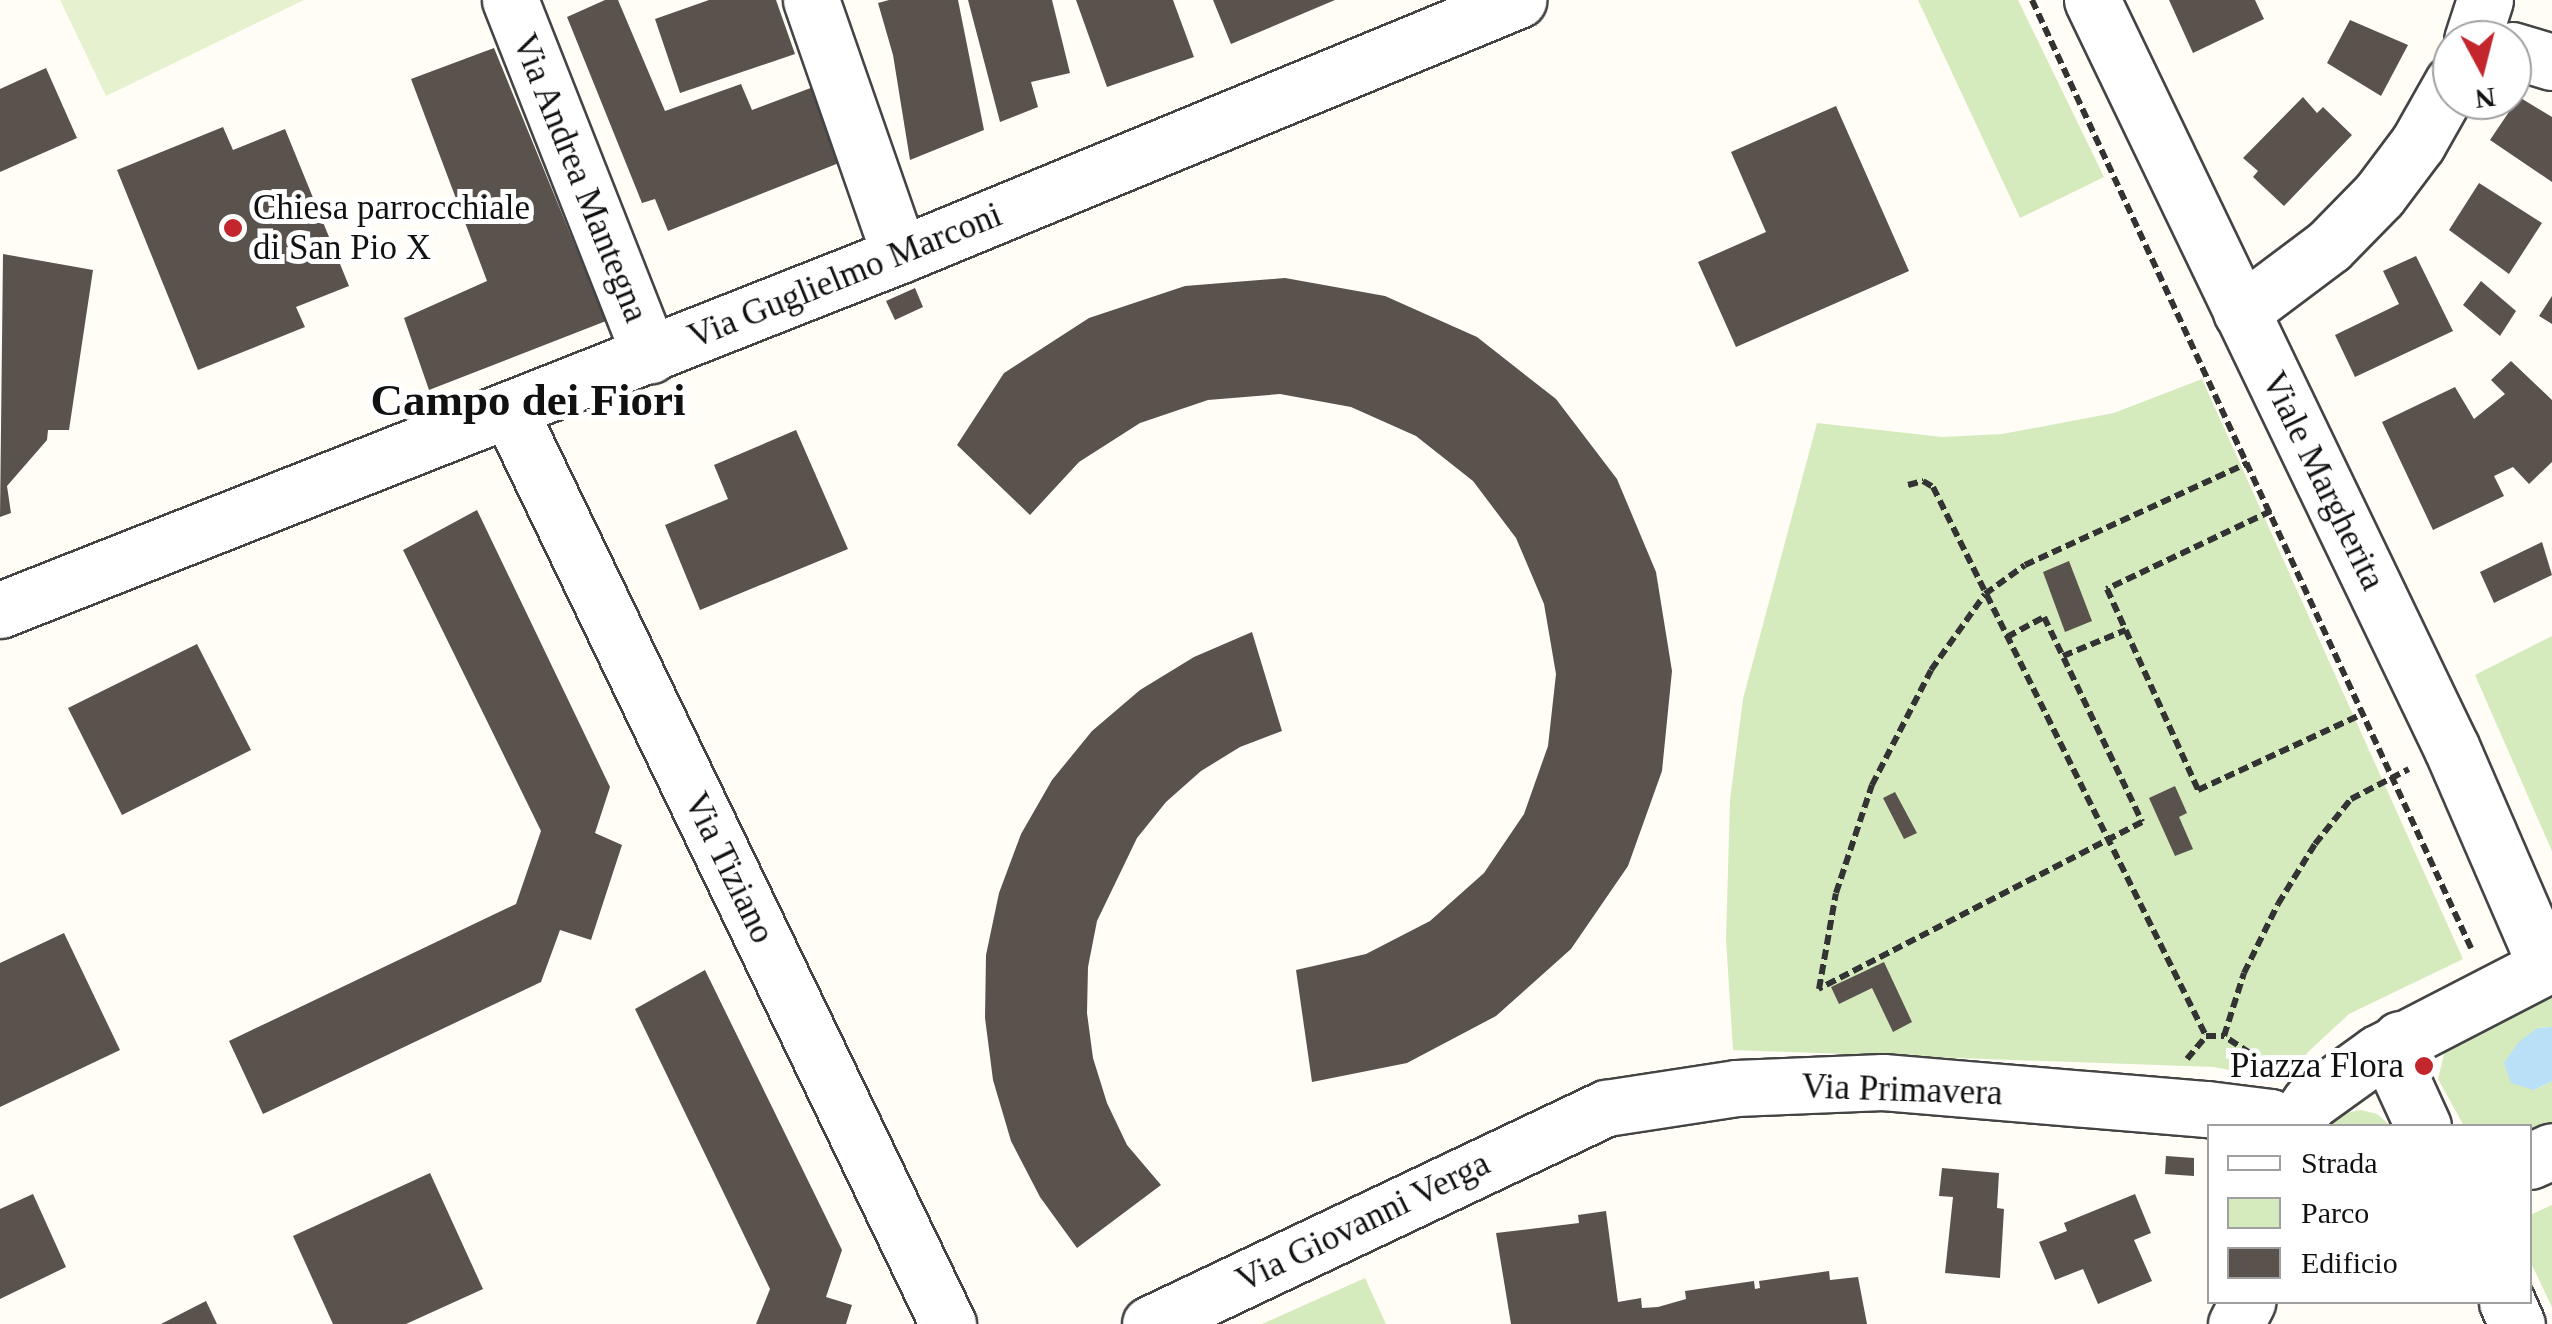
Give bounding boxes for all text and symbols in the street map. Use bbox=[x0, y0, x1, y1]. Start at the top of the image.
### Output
north arrow bbox=[2432, 20, 2532, 120]
street label: Via Andrea Mantegna bbox=[503, 27, 657, 329]
text: N bbox=[2474, 82, 2497, 115]
place label: Chiesa parrocchiale di San Pio X bbox=[253, 187, 530, 269]
street label: Via Guglielmo Marconi bbox=[682, 194, 1008, 358]
marker: Chiesa parrocchiale di San Pio X bbox=[222, 217, 244, 239]
street label: Viale Margherita bbox=[2252, 365, 2394, 597]
district label: Campo dei Fiori bbox=[371, 374, 685, 428]
street label: Via Tiziano bbox=[674, 786, 784, 950]
place label: Piazza Flora bbox=[2230, 1045, 2404, 1087]
marker: Piazza Flora bbox=[2413, 1055, 2435, 1077]
street label: Via Primavera bbox=[1801, 1066, 2003, 1114]
legend bbox=[2207, 1124, 2532, 1304]
street label: Via Giovanni Verga bbox=[1229, 1142, 1497, 1302]
text: Strada bbox=[2301, 1146, 2378, 1179]
text: Parco bbox=[2301, 1196, 2369, 1229]
text: Edificio bbox=[2301, 1246, 2398, 1279]

